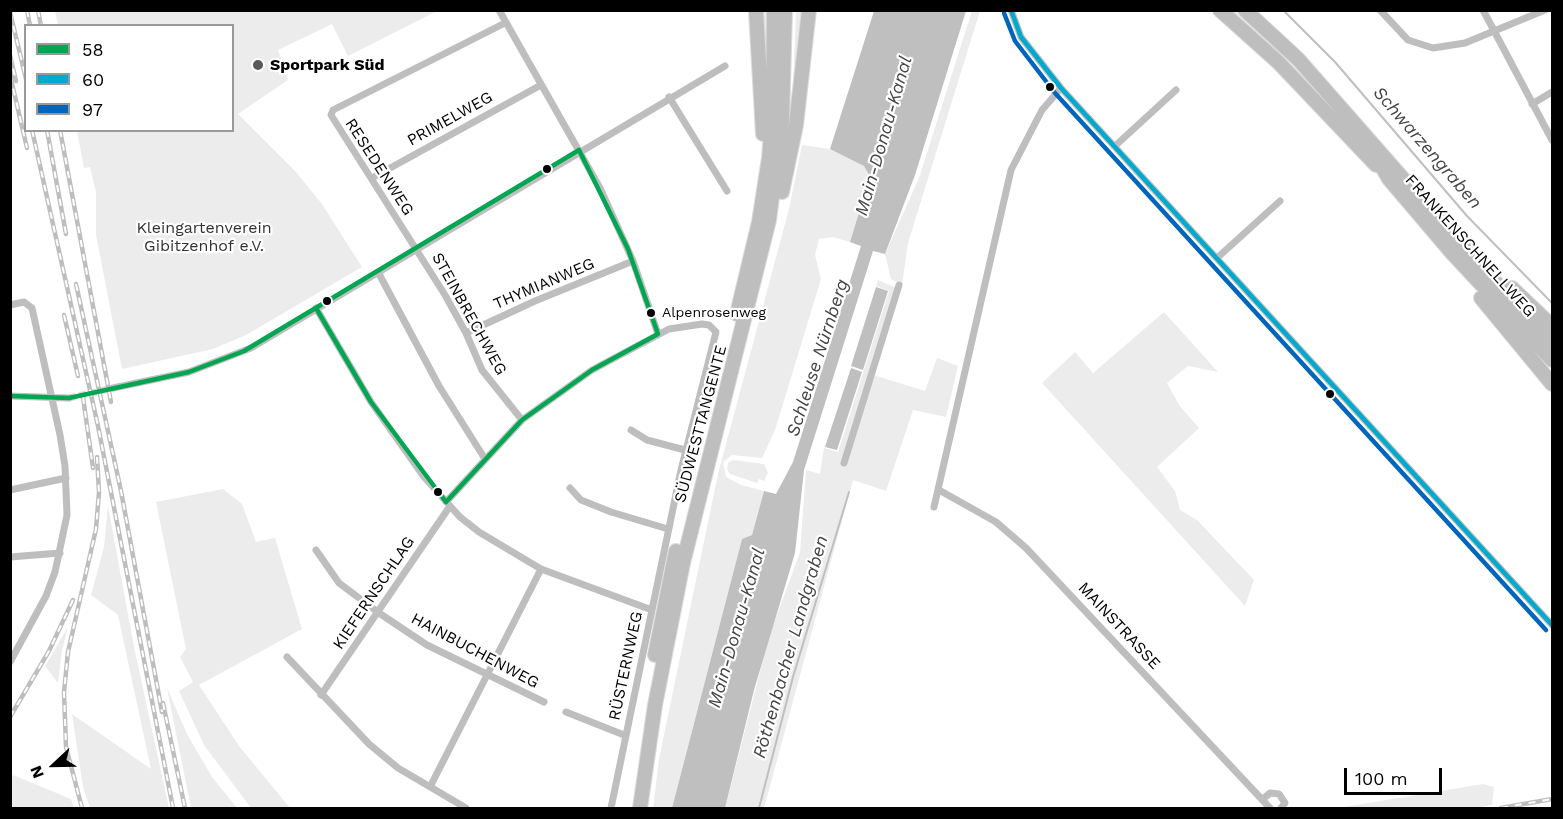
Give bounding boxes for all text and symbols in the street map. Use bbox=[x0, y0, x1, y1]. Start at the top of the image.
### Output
legend bbox=[24, 24, 234, 132]
text: 58 bbox=[82, 39, 104, 60]
water label: Main-Donau-Kanal bbox=[851, 54, 917, 218]
place label: Sportpark Süd bbox=[270, 55, 384, 75]
marker: Sportpark Süd bbox=[251, 58, 265, 72]
text: 60 bbox=[82, 69, 104, 90]
unlabelled marker bbox=[1044, 81, 1056, 93]
water label: Schwarzengraben bbox=[1368, 82, 1486, 214]
street label: PRIMELWEG bbox=[404, 88, 496, 150]
text: 97 bbox=[82, 99, 103, 120]
street label: RESEDENWEG bbox=[341, 115, 417, 219]
unlabelled marker bbox=[541, 163, 553, 175]
street label: FRANKENSCHNELLWEG bbox=[1401, 171, 1539, 321]
park label: Kleingartenverein Gibitzenhof e.V. bbox=[136, 218, 272, 256]
street label: STEINBRECHWEG bbox=[427, 250, 511, 378]
street label: THYMIANWEG bbox=[491, 254, 597, 314]
water label: Schleuse Nürnberg bbox=[782, 277, 854, 439]
unlabelled marker bbox=[321, 295, 333, 307]
place label: Alpenrosenweg bbox=[662, 305, 766, 321]
marker: Alpenrosenweg bbox=[645, 307, 657, 319]
street label: SÜDWESTTANGENTE bbox=[671, 343, 731, 505]
unlabelled marker bbox=[1324, 388, 1336, 400]
unlabelled marker bbox=[432, 486, 444, 498]
street label: KIEFERNSCHLAG bbox=[329, 533, 419, 653]
water label: Röthenbacher Landgraben bbox=[749, 533, 833, 761]
water label: Main-Donau-Kanal bbox=[704, 546, 770, 710]
street label: MAINSTRASSE bbox=[1074, 579, 1164, 673]
street label: HAINBUCHENWEG bbox=[408, 609, 542, 693]
street label: RÜSTERNWEG bbox=[605, 610, 647, 722]
north arrow bbox=[24, 735, 84, 795]
scale bar bbox=[1347, 756, 1444, 794]
text: N bbox=[26, 763, 48, 781]
text: 100 m bbox=[1355, 768, 1408, 789]

